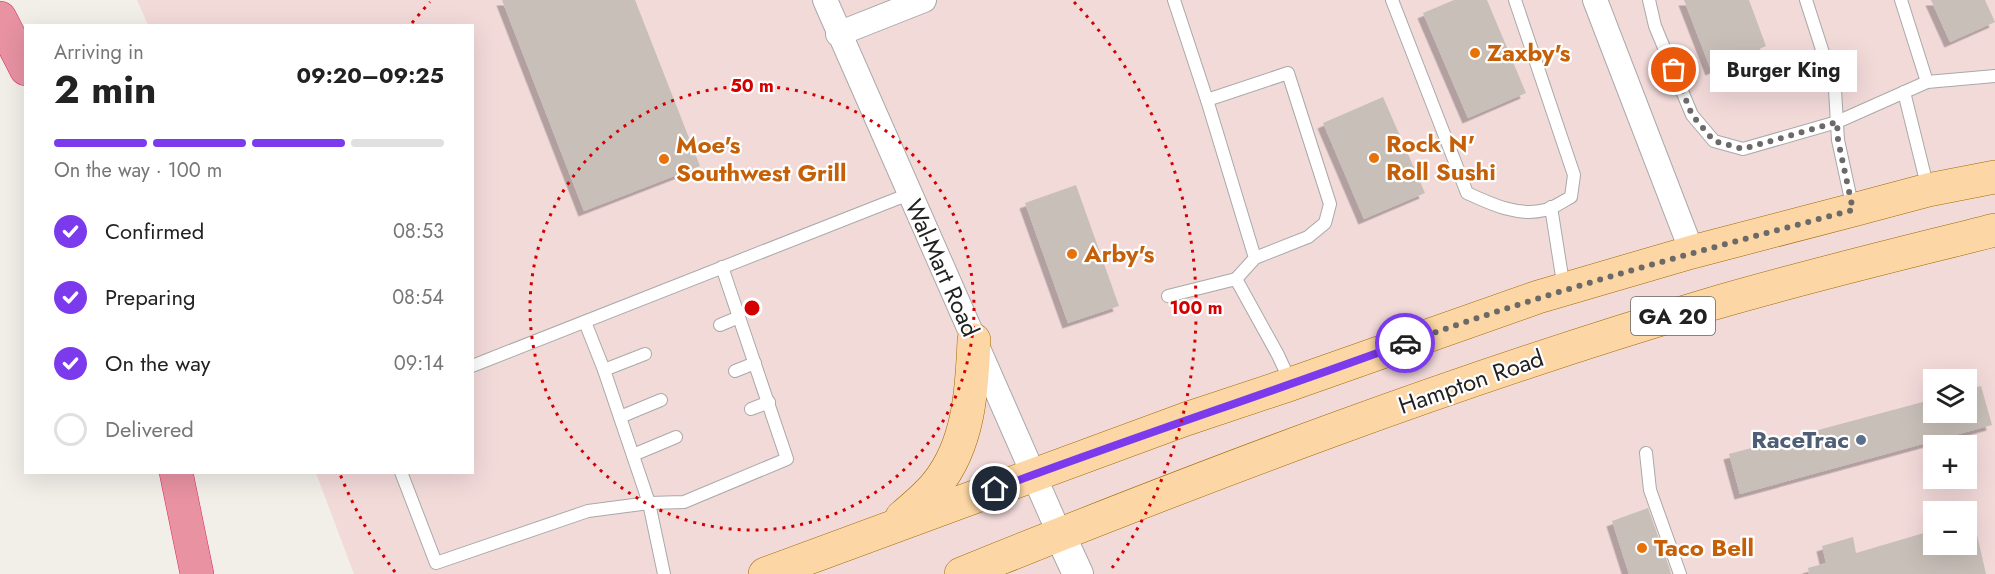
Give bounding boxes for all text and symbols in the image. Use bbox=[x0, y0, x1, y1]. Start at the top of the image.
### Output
place label: Zaxby's bbox=[1487, 35, 1571, 70]
text: Arriving in bbox=[54, 38, 144, 67]
pin bbox=[1648, 44, 1699, 95]
marker: Zaxby's bbox=[1468, 46, 1482, 60]
callout: Burger King bbox=[1710, 49, 1857, 91]
icon: bag bbox=[1657, 53, 1690, 86]
text: Burger King bbox=[1727, 56, 1840, 85]
text: 09:20–09:25 bbox=[296, 59, 444, 91]
text: 2 min bbox=[54, 61, 156, 118]
text: 50 m bbox=[730, 73, 774, 99]
place label: Rock N' Roll Sushi bbox=[1386, 126, 1496, 189]
place label: Moe's Southwest Grill bbox=[676, 127, 847, 190]
marker: Rock N' Roll Sushi bbox=[1367, 151, 1381, 165]
marker: Moe's Southwest Grill bbox=[657, 152, 671, 166]
text: On the way · 100 m bbox=[54, 156, 222, 185]
street label: Wal-Mart Road bbox=[896, 193, 988, 342]
icon: check bbox=[54, 215, 87, 248]
text: Confirmed bbox=[105, 215, 204, 247]
text: 08:53 bbox=[393, 217, 444, 246]
place label: Arby's bbox=[1083, 236, 1154, 271]
marker: Arby's bbox=[1065, 247, 1079, 261]
icon: check bbox=[54, 281, 87, 314]
text: Preparing bbox=[105, 281, 196, 313]
text: 08:54 bbox=[392, 283, 444, 312]
text: 100 m bbox=[1169, 295, 1223, 321]
road number: GA 20 bbox=[1631, 297, 1715, 335]
centre of rings bbox=[742, 298, 762, 318]
courier bbox=[1375, 313, 1435, 373]
icon: car bbox=[1389, 327, 1422, 360]
street label: Hampton Road bbox=[1393, 340, 1548, 423]
icon: check bbox=[54, 347, 87, 380]
text: On the way bbox=[105, 347, 210, 379]
text: 09:14 bbox=[394, 349, 444, 378]
map controls bbox=[1923, 369, 1977, 555]
button: layers bbox=[1923, 369, 1977, 423]
text: Delivered bbox=[105, 413, 194, 445]
place label: RaceTrac bbox=[1751, 422, 1849, 457]
marker: RaceTrac bbox=[1854, 433, 1868, 447]
button: + bbox=[1923, 435, 1977, 489]
pin bbox=[969, 463, 1020, 514]
icon: home bbox=[978, 472, 1011, 505]
button: − bbox=[1923, 501, 1977, 555]
place label: Taco Bell bbox=[1654, 530, 1754, 565]
marker: Taco Bell bbox=[1635, 541, 1649, 555]

